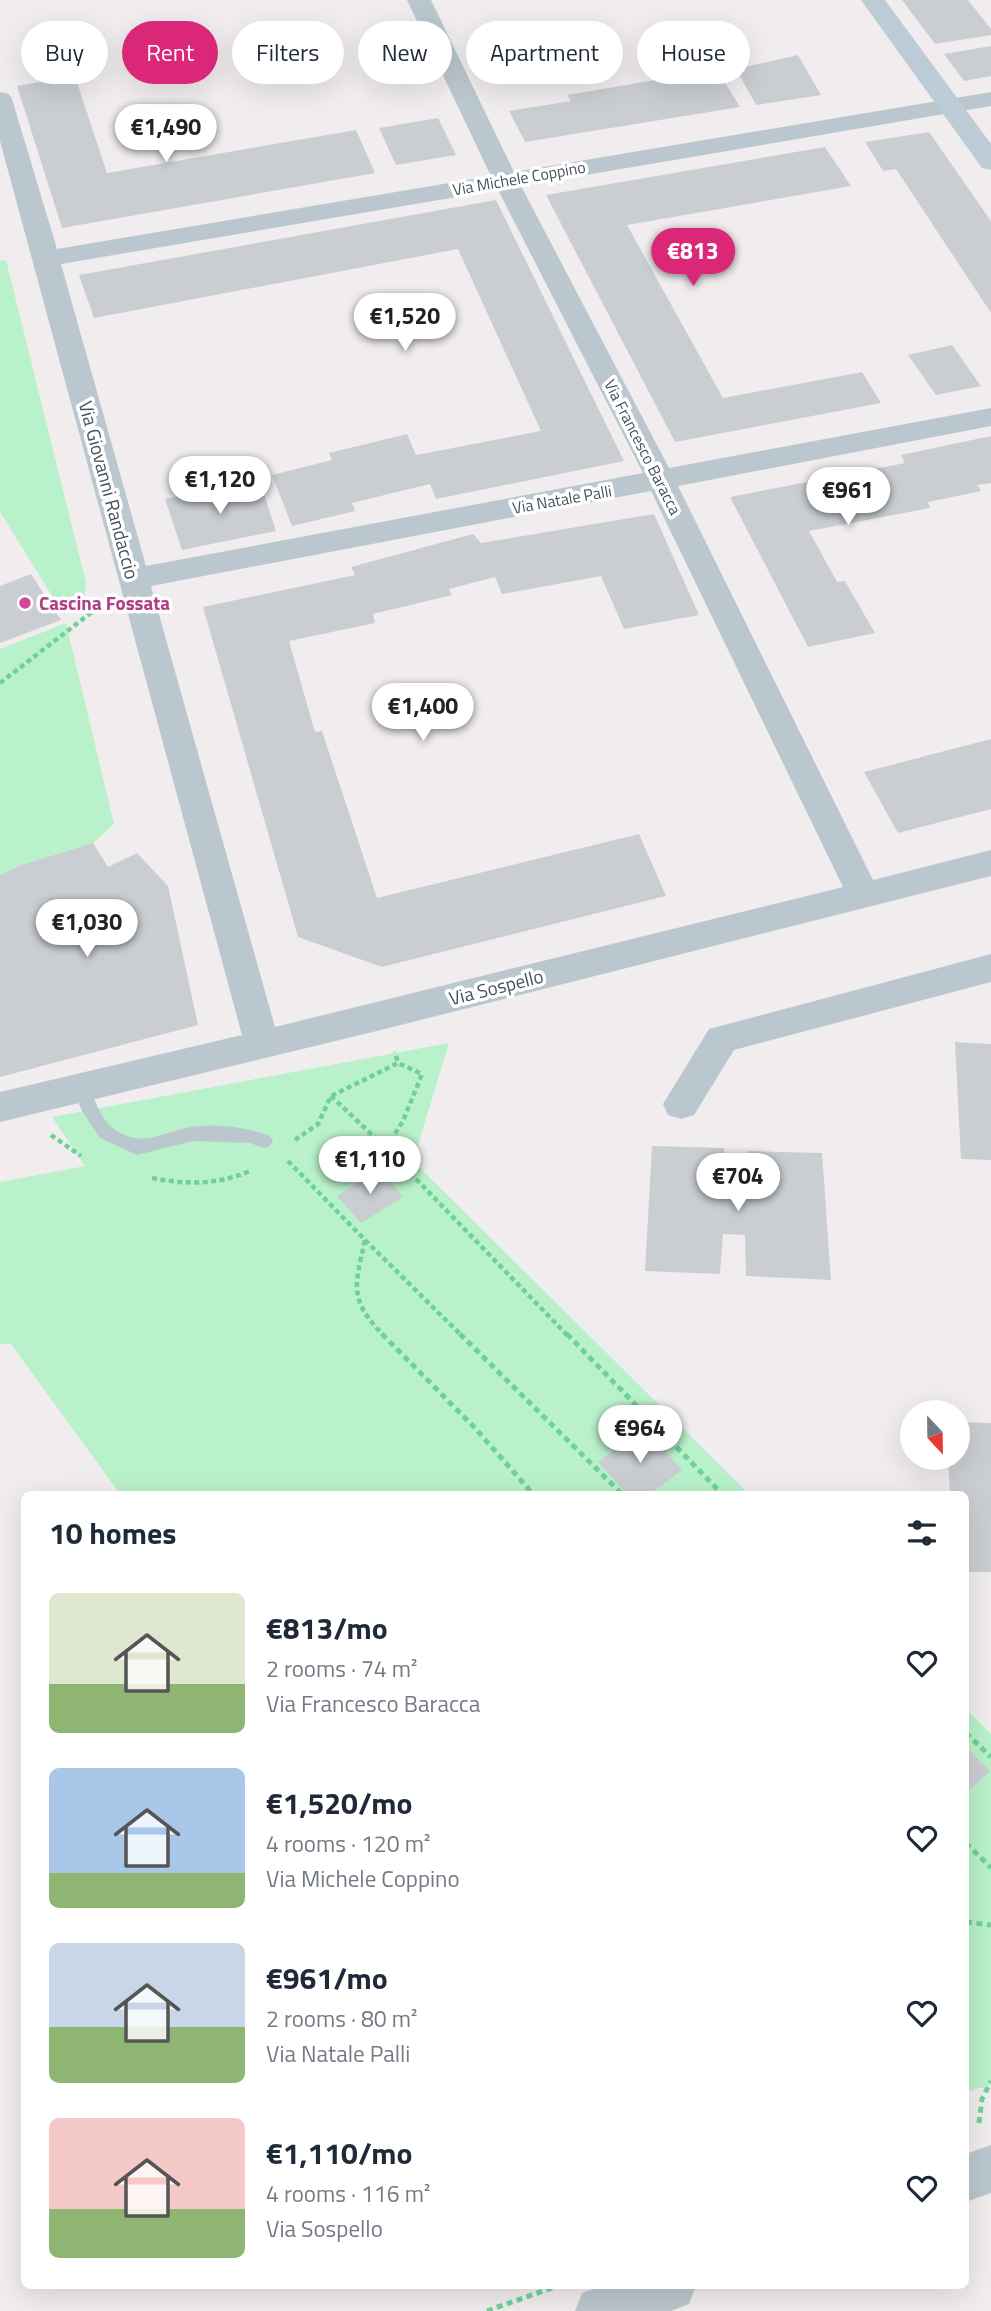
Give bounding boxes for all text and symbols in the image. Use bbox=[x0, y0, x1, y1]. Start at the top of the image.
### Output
chip: Buy bbox=[21, 21, 108, 84]
chip: Rent bbox=[122, 21, 218, 84]
chip: Filters bbox=[232, 21, 344, 84]
chip: New bbox=[358, 21, 452, 84]
chip: Apartment bbox=[466, 21, 623, 84]
chip: House bbox=[637, 21, 750, 84]
pin: €1,490 bbox=[109, 104, 223, 164]
text: €1,490 bbox=[131, 109, 201, 144]
street label: Via Michele Coppino bbox=[451, 154, 587, 202]
pin: €813 bbox=[652, 229, 734, 288]
text: €813 bbox=[667, 233, 719, 268]
pin: €1,520 bbox=[348, 294, 462, 353]
text: €1,520 bbox=[370, 298, 440, 333]
street label: Via Francesco Baracca bbox=[598, 375, 688, 519]
street label: Via Giovanni Randaccio bbox=[72, 397, 147, 582]
pin: €1,120 bbox=[163, 456, 277, 516]
text: €1,120 bbox=[185, 461, 255, 496]
pin: €961 bbox=[807, 468, 889, 527]
text: €961 bbox=[822, 472, 874, 507]
street label: Via Natale Palli bbox=[510, 478, 614, 520]
place label: Cascina Fossata bbox=[39, 588, 170, 617]
marker: Cascina Fossata bbox=[17, 595, 33, 611]
pin: €1,400 bbox=[366, 684, 480, 743]
text: €1,400 bbox=[388, 688, 458, 723]
pin: €1,030 bbox=[30, 900, 144, 959]
text: €1,030 bbox=[52, 904, 122, 939]
street label: Via Sospello bbox=[446, 961, 546, 1012]
pin: €1,110 bbox=[313, 1136, 427, 1196]
text: €1,110 bbox=[335, 1141, 405, 1176]
pin: €704 bbox=[697, 1154, 779, 1213]
text: €704 bbox=[712, 1158, 764, 1193]
north arrow bbox=[900, 1400, 970, 1470]
map controls bbox=[900, 1400, 970, 1470]
pin: €964 bbox=[599, 1406, 681, 1465]
text: €964 bbox=[614, 1410, 666, 1445]
text: 10 homes bbox=[49, 1510, 176, 1556]
icon: filters bbox=[903, 1514, 941, 1552]
text: €813/mo bbox=[266, 1605, 388, 1651]
icon: home bbox=[105, 1621, 189, 1705]
icon: heart bbox=[903, 1644, 941, 1682]
text: 2 rooms · 74 m² bbox=[266, 1651, 417, 1686]
text: Via Francesco Baracca bbox=[266, 1686, 480, 1721]
text: €1,520/mo bbox=[266, 1780, 412, 1826]
icon: home bbox=[105, 1796, 189, 1880]
icon: heart bbox=[903, 1819, 941, 1857]
text: 4 rooms · 120 m² bbox=[266, 1826, 430, 1861]
text: Via Michele Coppino bbox=[266, 1861, 460, 1896]
text: €961/mo bbox=[266, 1955, 388, 2001]
icon: home bbox=[105, 1971, 189, 2055]
icon: heart bbox=[903, 1994, 941, 2032]
text: 2 rooms · 80 m² bbox=[266, 2001, 417, 2036]
text: Via Natale Palli bbox=[266, 2036, 410, 2071]
text: €1,110/mo bbox=[266, 2130, 412, 2176]
icon: home bbox=[105, 2146, 189, 2230]
icon: heart bbox=[903, 2169, 941, 2207]
text: 4 rooms · 116 m² bbox=[266, 2176, 430, 2211]
text: Via Sospello bbox=[266, 2211, 383, 2246]

